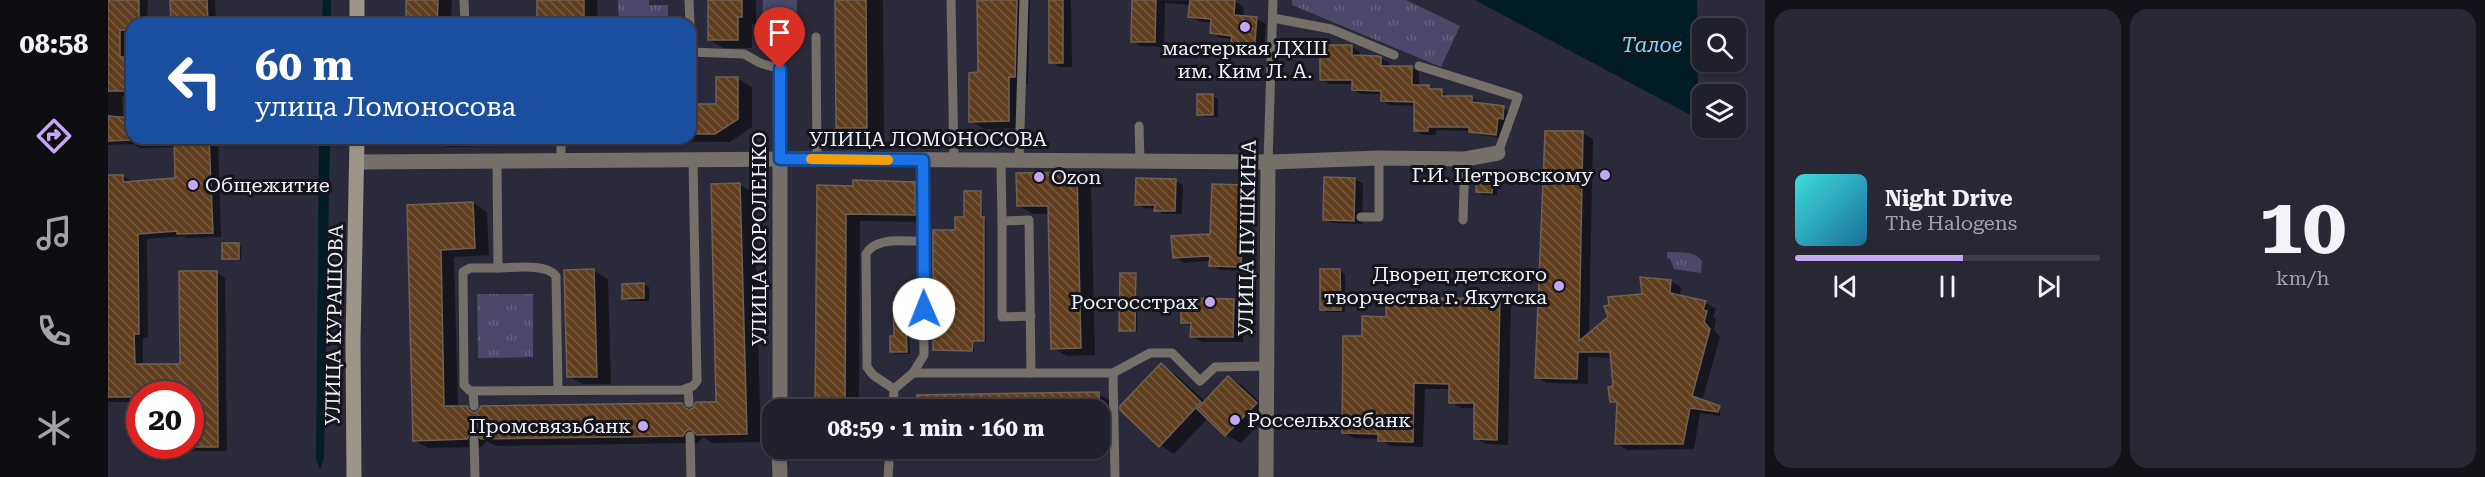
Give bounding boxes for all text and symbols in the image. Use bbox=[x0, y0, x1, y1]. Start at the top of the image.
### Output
pin bbox=[754, 7, 805, 69]
icon: arrive bbox=[763, 16, 796, 49]
map controls bbox=[1692, 18, 1746, 138]
button: search bbox=[1692, 18, 1746, 72]
marker: мастеркая ДХШ им. Ким Л. А. bbox=[1238, 20, 1252, 34]
text: 08:58 bbox=[20, 28, 88, 60]
water label: Талое bbox=[1622, 33, 1682, 57]
place label: мастеркая ДХШ им. Ким Л. А. bbox=[1162, 36, 1328, 83]
text: 60 m bbox=[255, 41, 353, 90]
icon: left bbox=[156, 42, 234, 120]
button: layers bbox=[1692, 84, 1746, 138]
text: улица Ломоносова bbox=[255, 91, 516, 123]
icon: directions bbox=[33, 115, 75, 157]
street label: УЛИЦА ЛОМОНОСОВА bbox=[809, 127, 1047, 151]
street label: УЛИЦА КОРОЛЕНКО bbox=[747, 132, 771, 346]
street label: УЛИЦА ПУШКИНА bbox=[1233, 140, 1261, 336]
place label: Г.И. Петровскому bbox=[1412, 163, 1593, 187]
place label: Ozon bbox=[1051, 165, 1102, 189]
marker: Г.И. Петровскому bbox=[1598, 168, 1612, 182]
marker: Ozon bbox=[1032, 170, 1046, 184]
place label: Общежитие bbox=[205, 173, 330, 197]
marker: Общежитие bbox=[186, 178, 200, 192]
text: 10 bbox=[2259, 181, 2346, 272]
text: Night Drive bbox=[1885, 186, 2013, 211]
text: The Halogens bbox=[1885, 211, 2017, 235]
icon: music bbox=[33, 212, 75, 254]
street label: УЛИЦА КУРАШОВА bbox=[320, 224, 348, 426]
place label: Дворец детского творчества г. Якутска bbox=[1324, 262, 1547, 309]
text: km/h bbox=[2276, 266, 2330, 290]
icon: previous bbox=[1829, 270, 1862, 303]
icon: pause bbox=[1931, 270, 1964, 303]
icon: next bbox=[2032, 270, 2065, 303]
position arrow bbox=[892, 277, 956, 341]
marker: Дворец детского творчества г. Якутска bbox=[1552, 279, 1566, 293]
place label: Росгосстрах bbox=[1071, 290, 1198, 314]
marker: Росгосстрах bbox=[1203, 295, 1217, 309]
icon: phone bbox=[33, 310, 75, 352]
speed limit sign: 20 bbox=[126, 381, 204, 459]
icon: climate bbox=[33, 407, 75, 449]
place label: Россельхозбанк bbox=[1247, 408, 1411, 432]
marker: Россельхозбанк bbox=[1228, 413, 1242, 427]
place label: Промсвязьбанк bbox=[469, 414, 631, 438]
text: 08:59 · 1 min · 160 m bbox=[827, 416, 1045, 441]
marker: Промсвязьбанк bbox=[636, 419, 650, 433]

